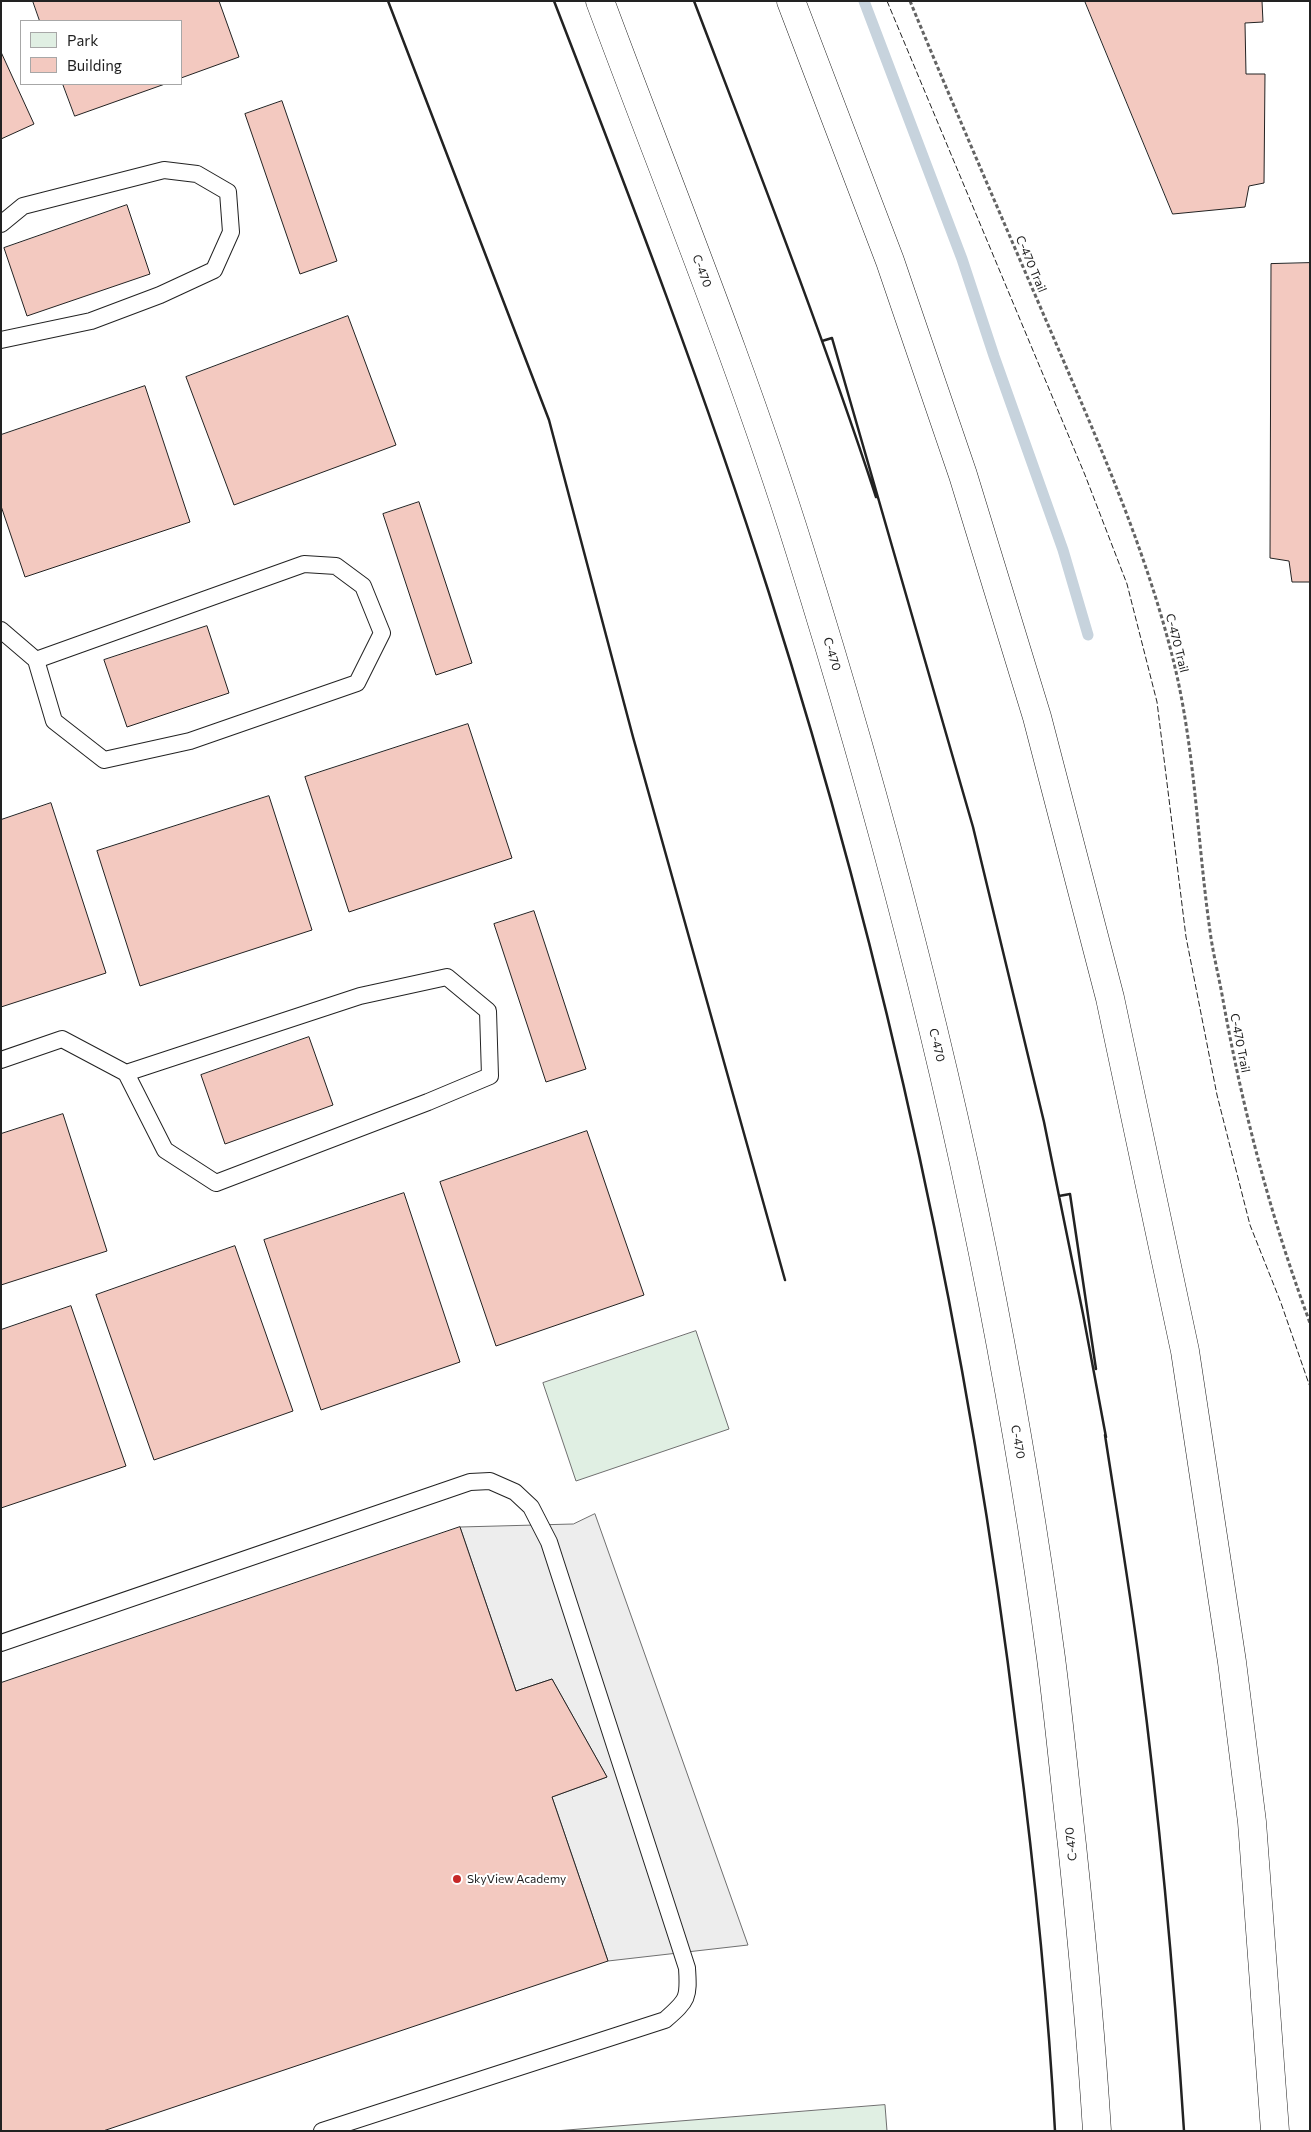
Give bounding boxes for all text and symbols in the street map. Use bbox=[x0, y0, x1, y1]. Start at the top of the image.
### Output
legend bbox=[20, 20, 182, 85]
text: Park bbox=[67, 31, 98, 49]
text: Building bbox=[67, 56, 122, 74]
street label: C-470 Trail bbox=[1013, 233, 1049, 295]
street label: C-470 bbox=[689, 252, 715, 290]
street label: C-470 Trail bbox=[1163, 612, 1191, 674]
street label: C-470 bbox=[820, 636, 844, 672]
street label: C-470 Trail bbox=[1227, 1012, 1253, 1074]
street label: C-470 bbox=[926, 1027, 948, 1063]
street label: C-470 bbox=[1008, 1424, 1028, 1460]
street label: C-470 bbox=[1062, 1826, 1080, 1862]
place label: SkyView Academy bbox=[467, 1872, 566, 1886]
marker: SkyView Academy bbox=[451, 1873, 463, 1885]

